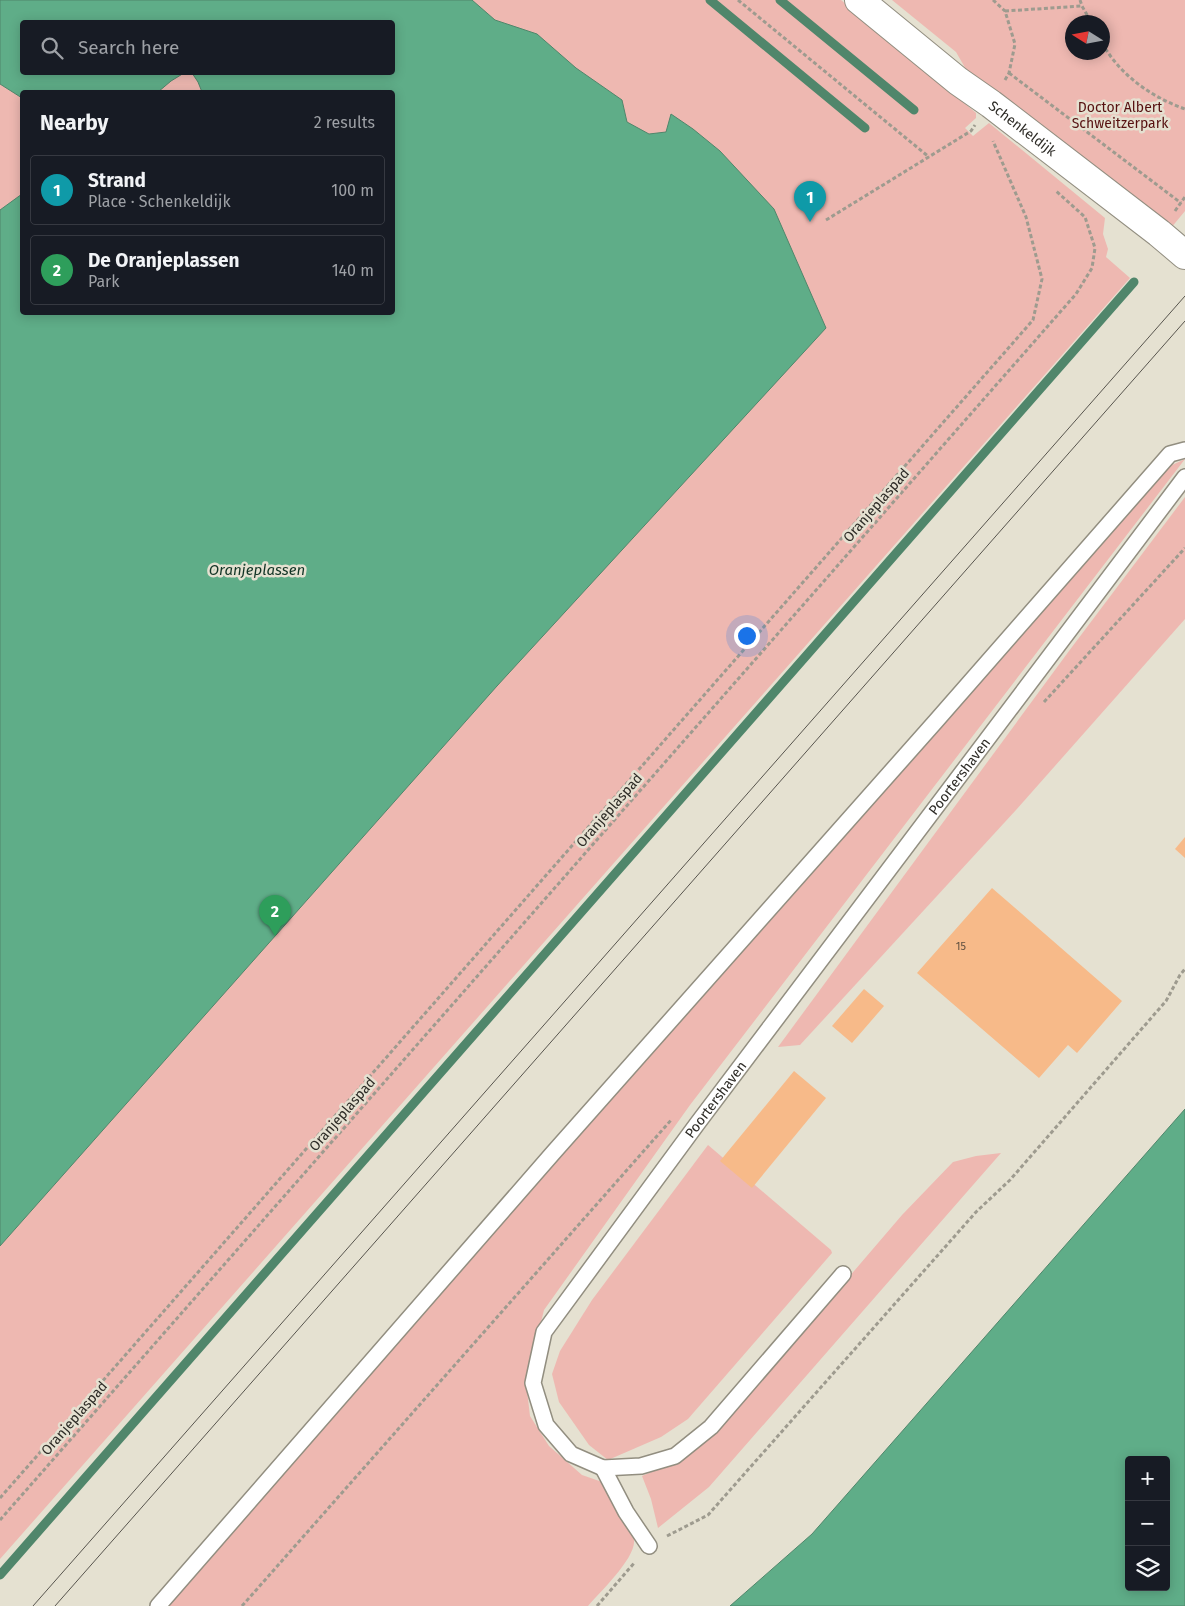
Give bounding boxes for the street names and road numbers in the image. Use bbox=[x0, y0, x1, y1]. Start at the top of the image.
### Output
street label: Schenkeldijk bbox=[985, 97, 1060, 160]
street label: Oranjeplaspad bbox=[840, 465, 913, 546]
street label: Poortershaven bbox=[925, 735, 994, 818]
street label: Oranjeplaspad bbox=[573, 770, 646, 851]
street label: Poortershaven bbox=[681, 1058, 750, 1142]
street label: Oranjeplaspad bbox=[306, 1074, 379, 1155]
street label: Oranjeplaspad bbox=[38, 1378, 111, 1459]

